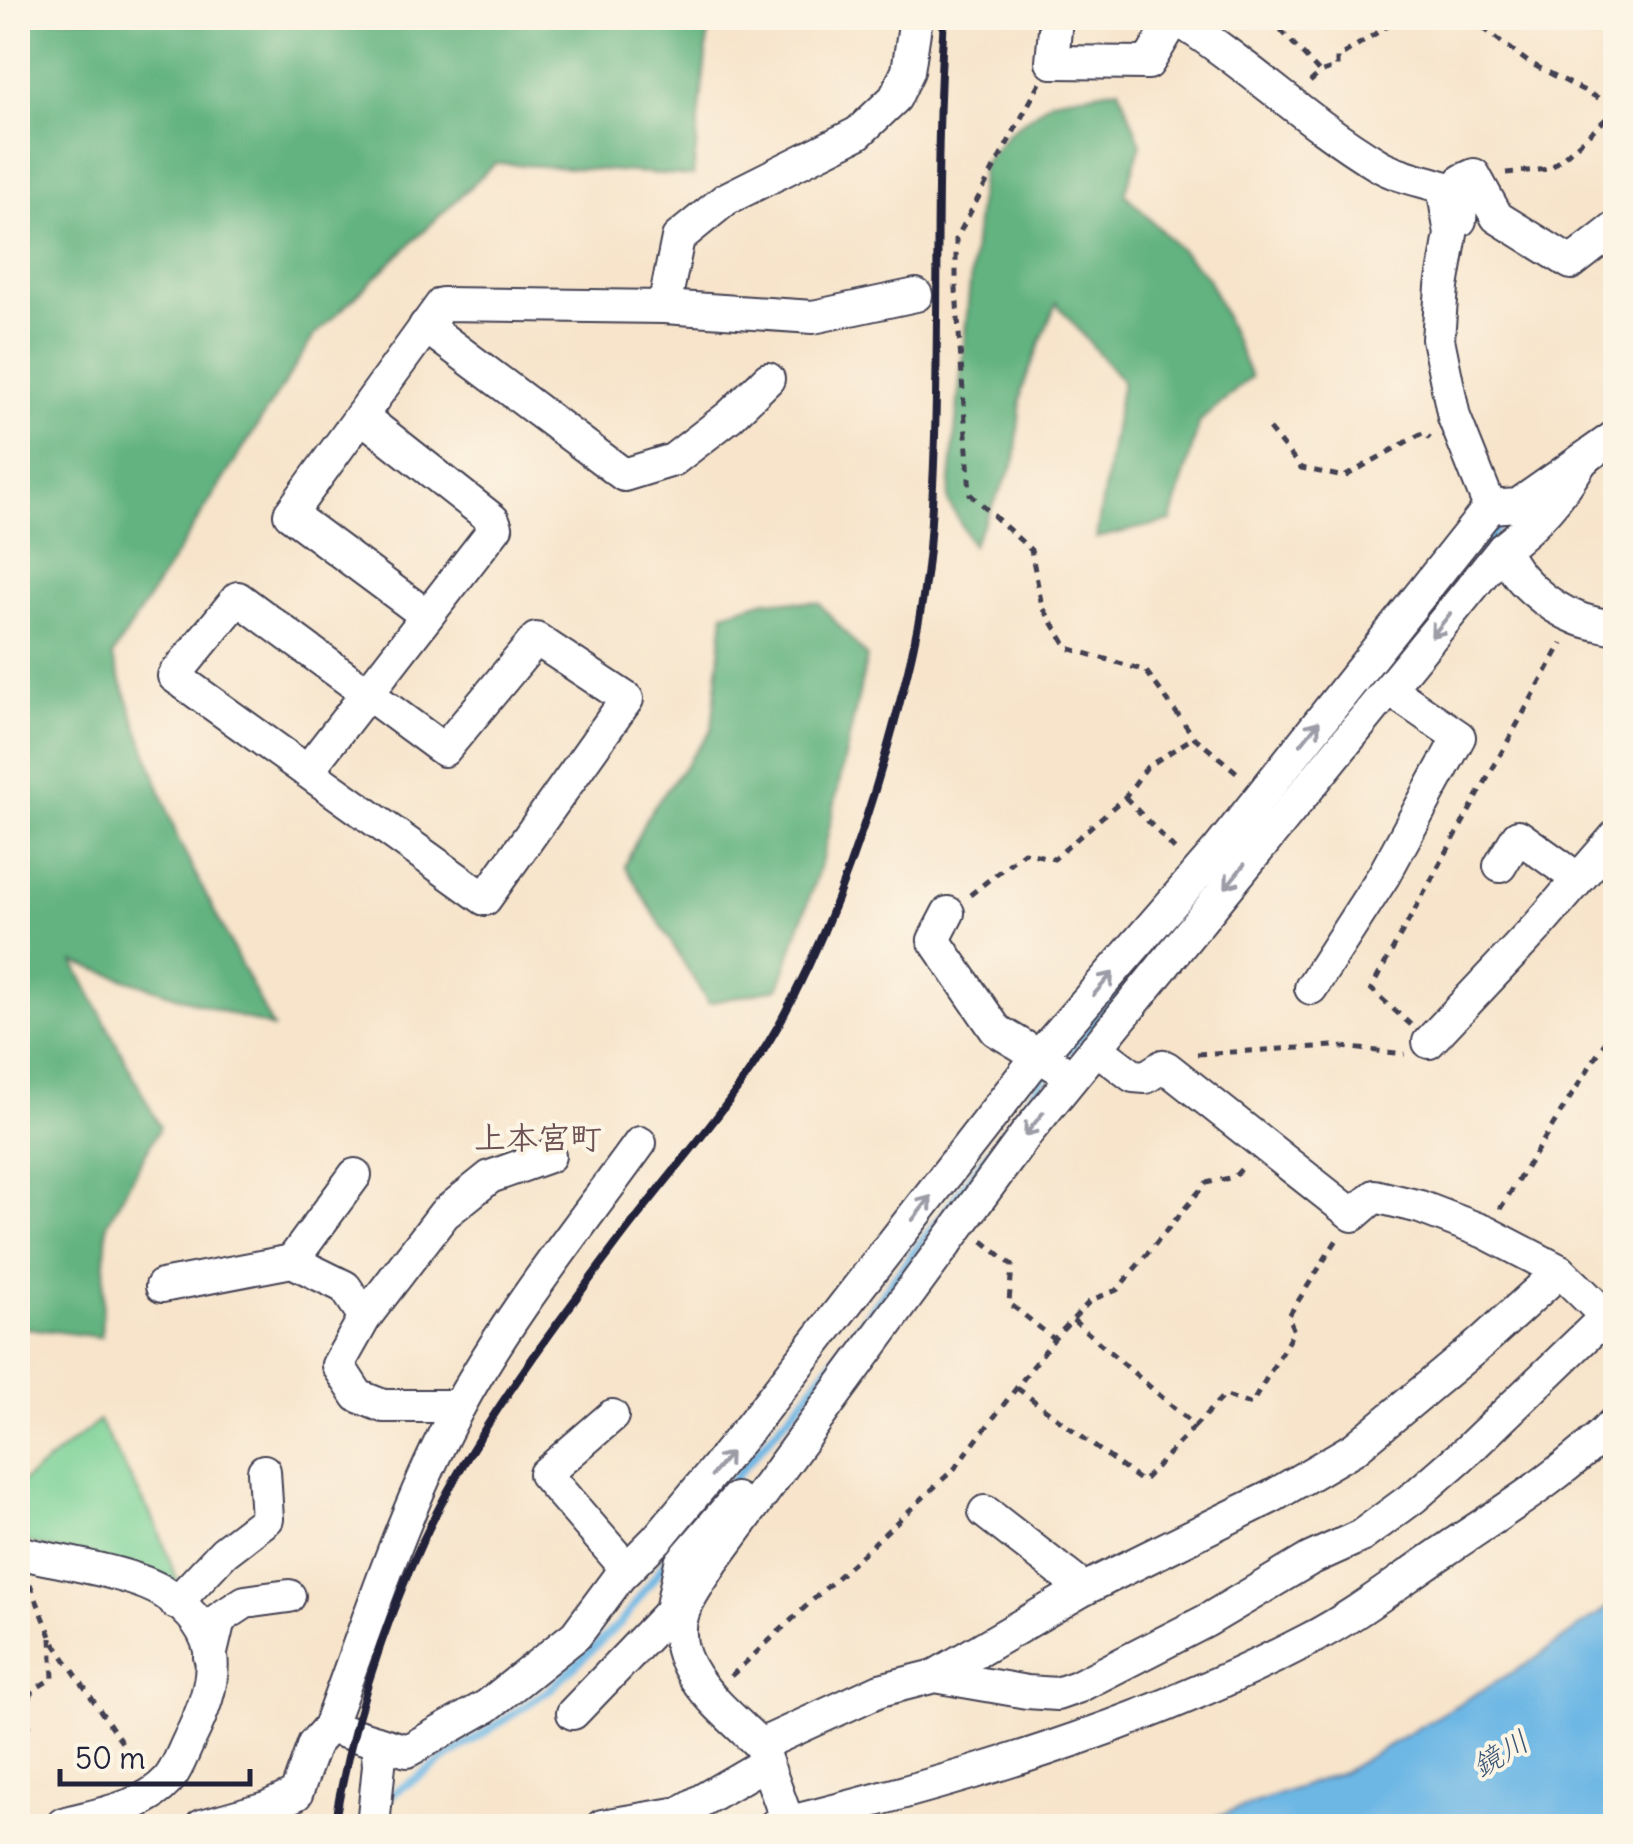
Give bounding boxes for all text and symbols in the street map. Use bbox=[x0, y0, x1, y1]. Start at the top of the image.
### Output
one-way arrow bbox=[1430, 611, 1452, 637]
one-way arrow bbox=[1299, 720, 1321, 746]
one-way arrow bbox=[1225, 863, 1247, 889]
one-way arrow bbox=[1092, 971, 1114, 997]
one-way arrow bbox=[1024, 1110, 1045, 1137]
district label: 上本宮町 bbox=[474, 1117, 602, 1158]
one-way arrow bbox=[911, 1195, 932, 1222]
one-way arrow bbox=[710, 1451, 732, 1477]
water label: 鏡川 bbox=[1464, 1721, 1536, 1785]
scale bar bbox=[60, 1724, 250, 1786]
text: 50 m bbox=[75, 1739, 145, 1777]

